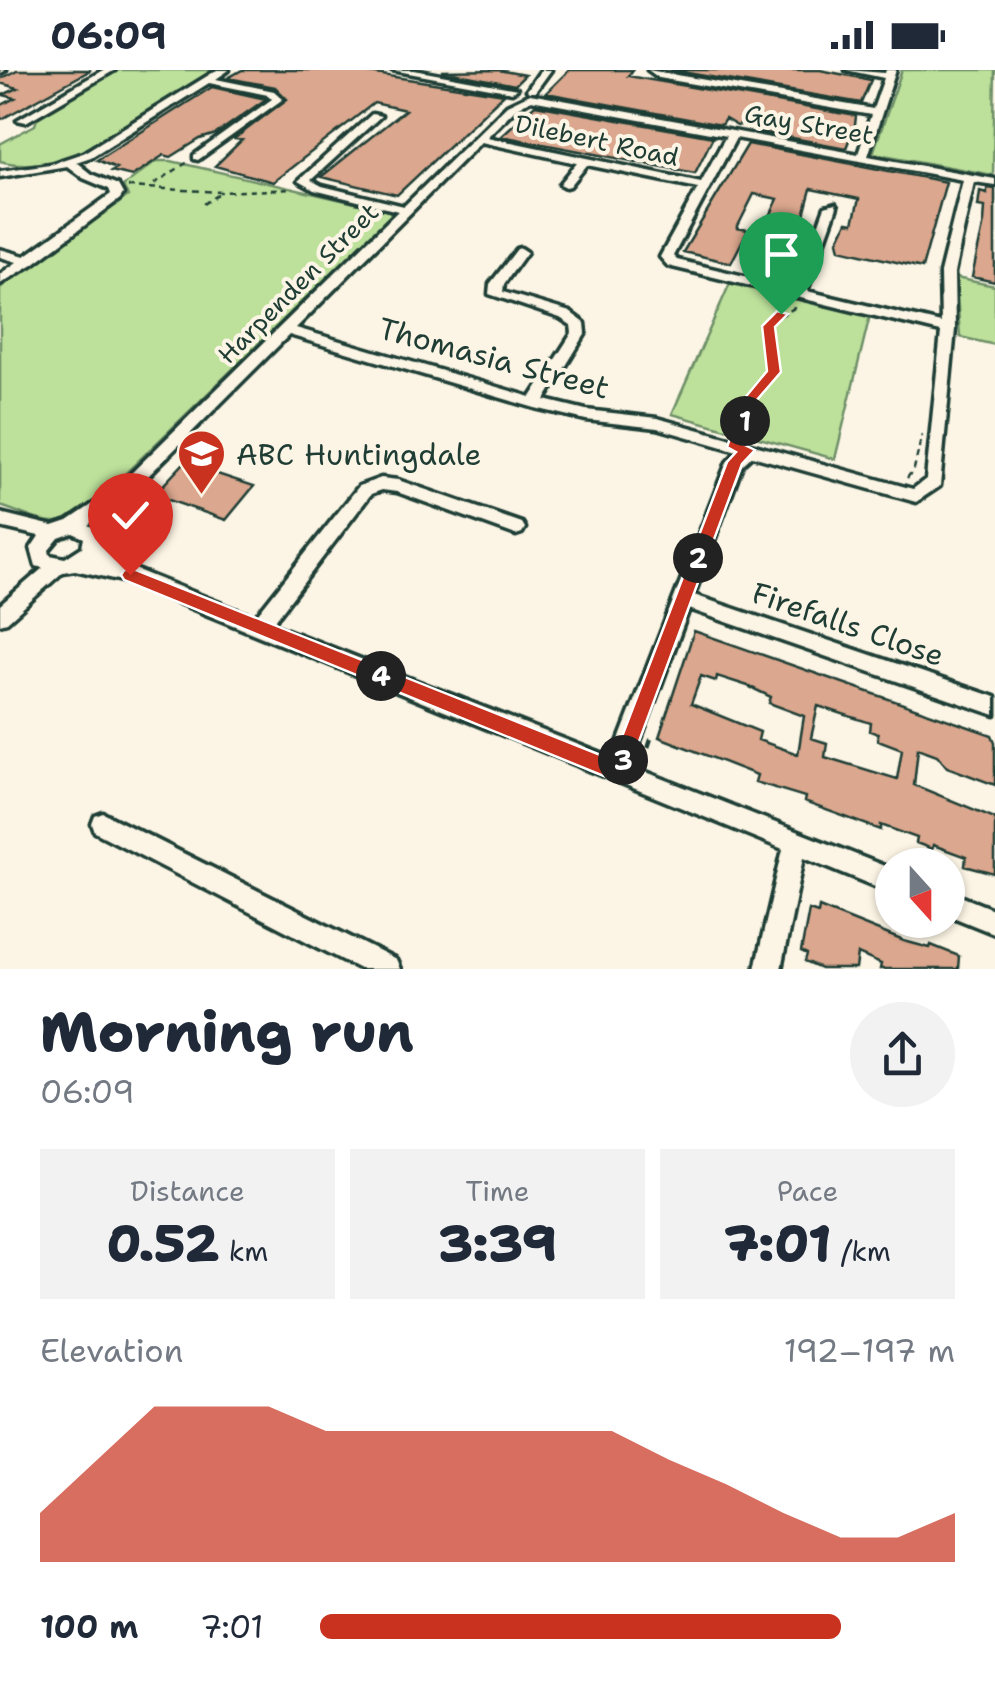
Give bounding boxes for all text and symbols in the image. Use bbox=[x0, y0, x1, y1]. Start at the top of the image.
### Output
text: 06:09 bbox=[50, 10, 167, 61]
street label: Gay Street bbox=[742, 96, 876, 152]
street label: Dilebert Road bbox=[512, 106, 682, 174]
street label: Harpenden Street bbox=[210, 195, 386, 371]
pin bbox=[739, 212, 824, 315]
icon: arrive bbox=[754, 227, 809, 282]
street label: Thomasia Street bbox=[374, 307, 614, 409]
pin: 1 bbox=[720, 396, 770, 446]
text: 1 bbox=[739, 402, 751, 440]
school or university icon: ABC Huntingdale bbox=[175, 428, 227, 496]
place label: ABC Huntingdale bbox=[236, 434, 482, 475]
pin bbox=[88, 473, 173, 576]
icon: check bbox=[103, 488, 158, 543]
pin: 2 bbox=[673, 533, 723, 583]
text: 2 bbox=[688, 539, 708, 577]
street label: Firefalls Close bbox=[746, 572, 950, 676]
pin: 4 bbox=[356, 651, 406, 701]
text: 4 bbox=[371, 657, 391, 695]
pin: 3 bbox=[598, 735, 648, 785]
text: 3 bbox=[613, 741, 633, 779]
north arrow bbox=[875, 848, 965, 938]
map controls bbox=[875, 848, 965, 938]
text: Morning run bbox=[40, 995, 414, 1069]
button: share bbox=[850, 1002, 955, 1107]
text: 06:09 bbox=[40, 1070, 135, 1113]
text: Distance bbox=[130, 1172, 245, 1210]
text: Time bbox=[465, 1172, 530, 1210]
text: Pace bbox=[777, 1172, 838, 1210]
text: 0.52 bbox=[107, 1210, 219, 1277]
text: 3:39 bbox=[438, 1210, 557, 1277]
text: 7:01 bbox=[724, 1210, 831, 1277]
text: km bbox=[219, 1232, 268, 1270]
text: /km bbox=[831, 1232, 891, 1270]
text: Elevation bbox=[40, 1329, 183, 1372]
text: 192–197 m bbox=[784, 1329, 955, 1372]
text: 100 m bbox=[40, 1605, 139, 1648]
text: 7:01 bbox=[200, 1605, 264, 1648]

